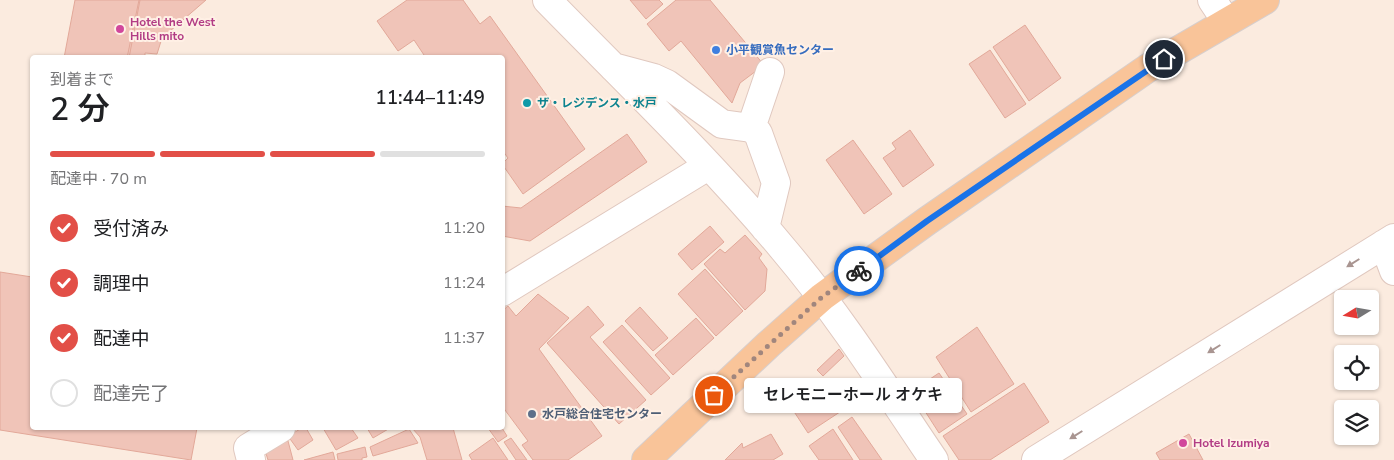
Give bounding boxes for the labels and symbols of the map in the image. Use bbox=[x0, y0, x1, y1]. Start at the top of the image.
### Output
place label: Hotel the West Hills mito bbox=[130, 14, 216, 44]
marker: Hotel the West Hills mito bbox=[114, 23, 126, 35]
pin bbox=[1143, 38, 1185, 80]
place label: 小平観賞魚センター bbox=[726, 42, 834, 58]
marker: 小平観賞魚センター bbox=[710, 44, 722, 56]
place label: ザ・レジデンス・水戸 bbox=[537, 95, 657, 111]
marker: ザ・レジデンス・水戸 bbox=[521, 97, 533, 109]
courier bbox=[834, 246, 884, 296]
one-way arrow bbox=[1346, 259, 1359, 268]
north arrow bbox=[1334, 290, 1379, 335]
one-way arrow bbox=[1208, 345, 1221, 354]
pin bbox=[693, 374, 735, 416]
callout: セレモニーホール オケキ bbox=[744, 378, 962, 412]
place label: 水戸総合住宅センター bbox=[542, 406, 662, 422]
marker: 水戸総合住宅センター bbox=[526, 408, 538, 420]
one-way arrow bbox=[1070, 430, 1083, 439]
place label: Hotel Izumiya bbox=[1193, 435, 1270, 451]
marker: Hotel Izumiya bbox=[1177, 437, 1189, 449]

